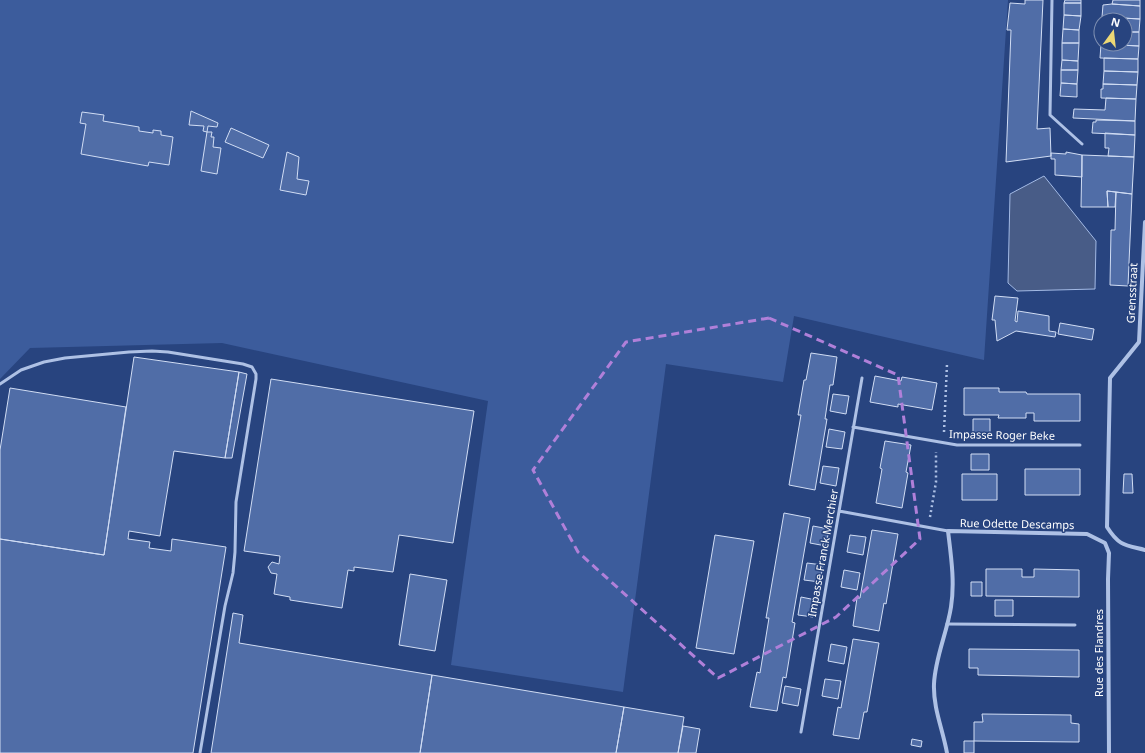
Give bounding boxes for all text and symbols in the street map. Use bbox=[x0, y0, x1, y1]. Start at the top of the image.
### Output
north arrow bbox=[1093, 12, 1133, 52]
text: N bbox=[1109, 13, 1122, 30]
street label: Grensstraat bbox=[1122, 262, 1141, 324]
street label: Impasse Roger Beke bbox=[949, 426, 1055, 443]
street label: Impasse Franck Merchier bbox=[804, 487, 841, 618]
street label: Rue Odette Descamps bbox=[960, 515, 1074, 532]
street label: Rue des Flandres bbox=[1091, 609, 1106, 697]

